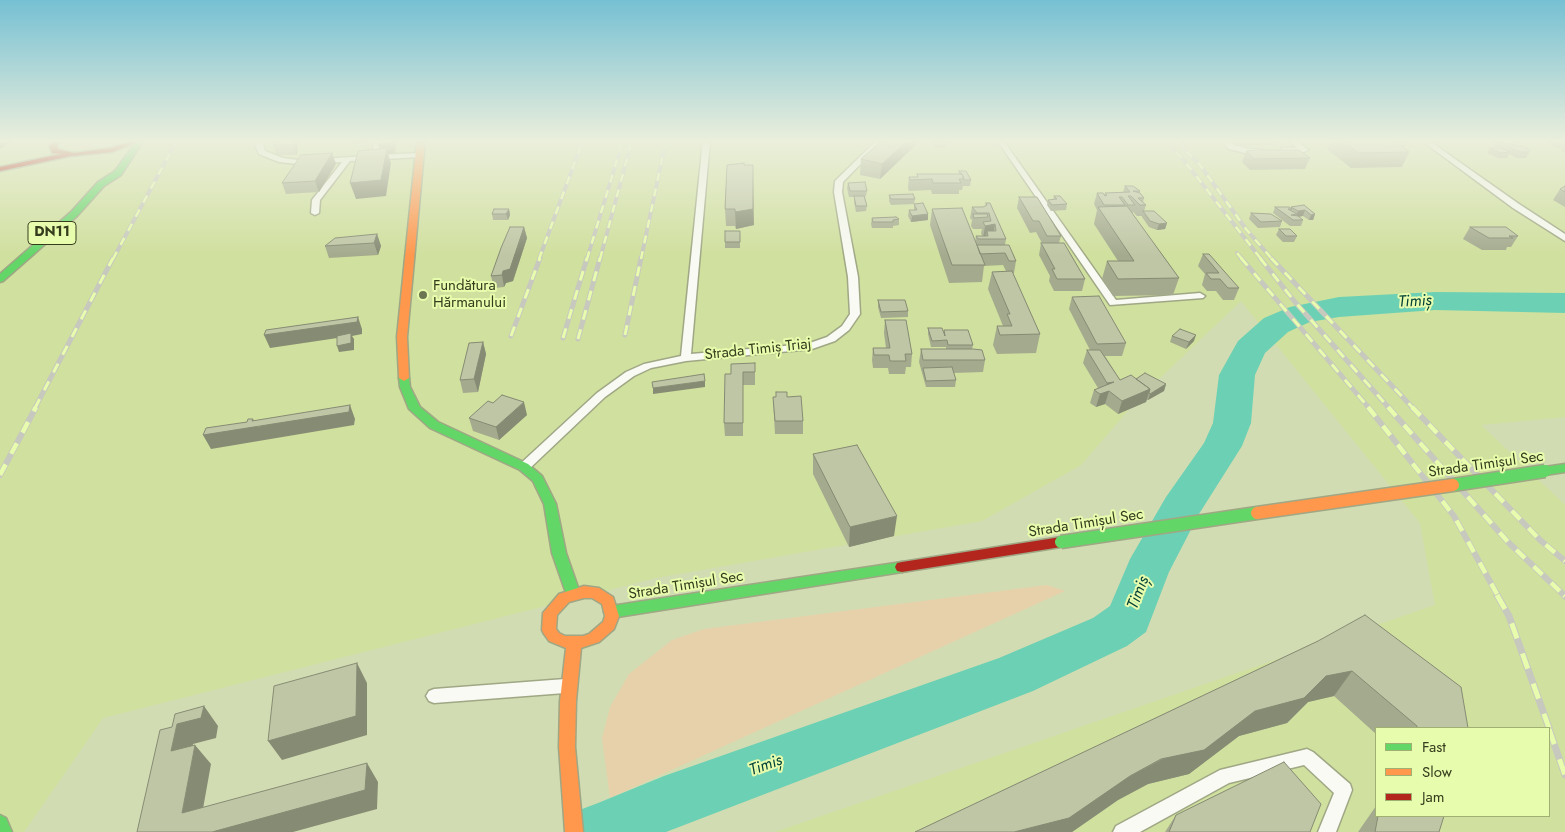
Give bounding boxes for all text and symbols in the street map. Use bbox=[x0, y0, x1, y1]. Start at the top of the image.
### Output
road number: DN11 bbox=[28, 222, 76, 244]
place label: Fundătura Hărmanului bbox=[433, 277, 506, 312]
marker: Fundătura Hărmanului bbox=[417, 289, 429, 301]
water label: Timiș bbox=[1398, 292, 1432, 312]
street label: Strada Timiș Triaj bbox=[704, 335, 812, 365]
street label: Strada Timișul Sec bbox=[1427, 448, 1545, 482]
street label: Strada Timișul Sec bbox=[1027, 506, 1145, 542]
street label: Strada Timișul Sec bbox=[627, 568, 745, 604]
water label: Timiș bbox=[1124, 574, 1154, 612]
legend bbox=[1375, 727, 1550, 817]
text: Fast bbox=[1422, 736, 1446, 758]
water label: Timiș bbox=[747, 751, 785, 781]
text: Slow bbox=[1422, 761, 1452, 783]
text: Jam bbox=[1422, 786, 1445, 808]

